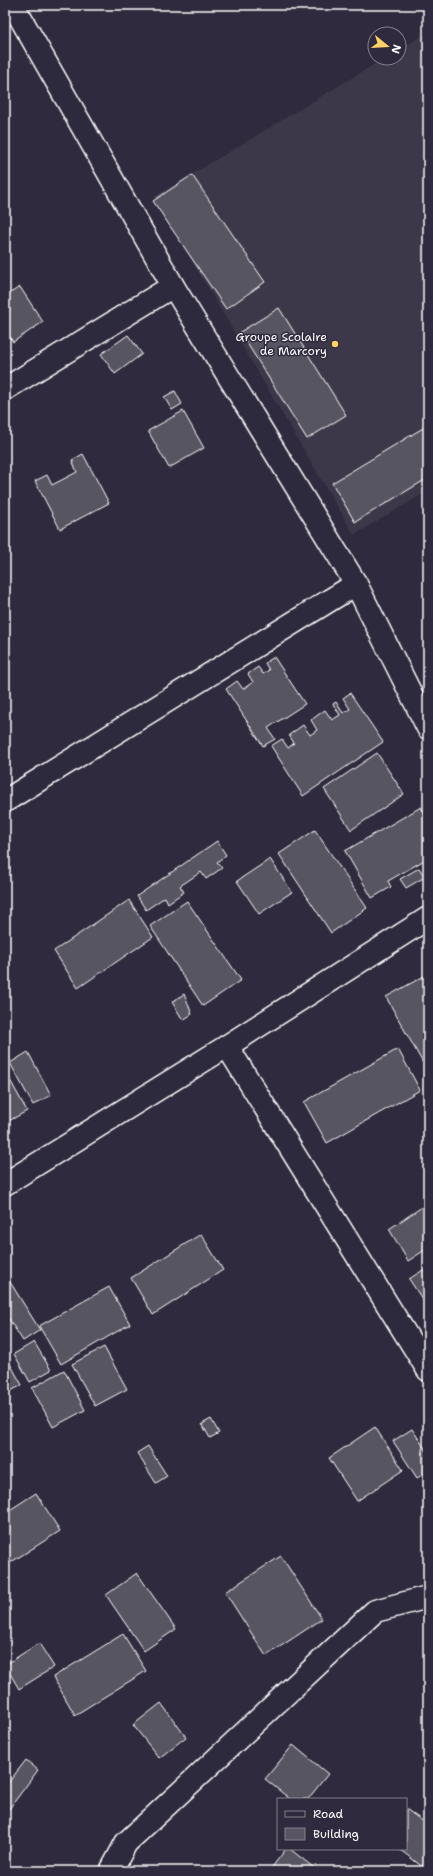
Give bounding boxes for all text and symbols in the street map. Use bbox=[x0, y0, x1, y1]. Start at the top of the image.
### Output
north arrow bbox=[367, 26, 407, 66]
text: N bbox=[387, 42, 405, 56]
place label: Groupe Scolaire de Marcory bbox=[236, 329, 327, 359]
marker: Groupe Scolaire de Marcory bbox=[330, 339, 340, 349]
legend bbox=[277, 1798, 407, 1850]
text: Road bbox=[313, 1806, 344, 1822]
text: Building bbox=[313, 1826, 359, 1842]

